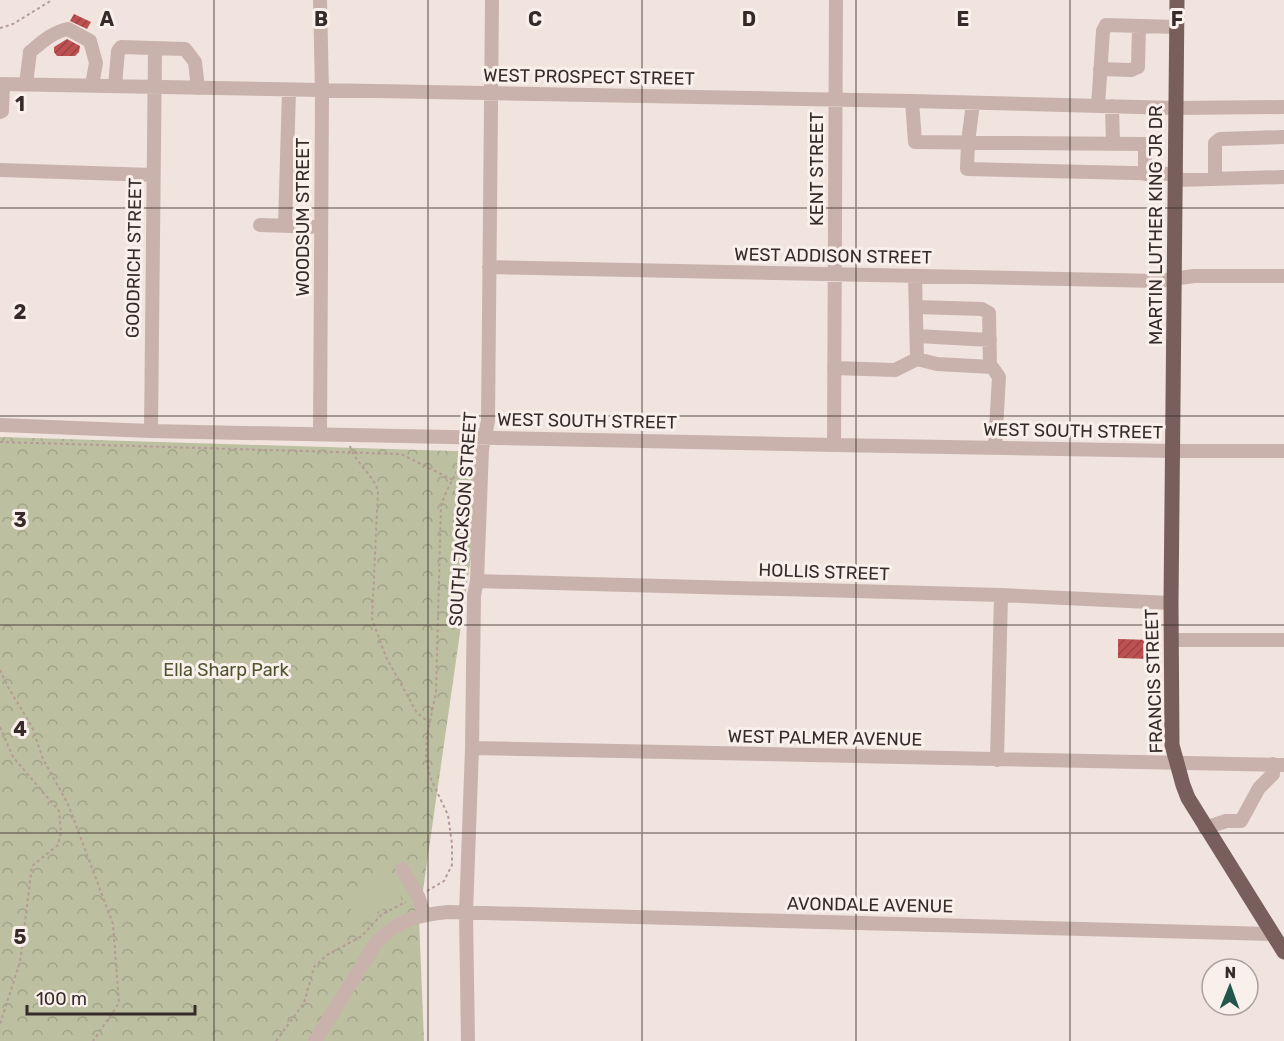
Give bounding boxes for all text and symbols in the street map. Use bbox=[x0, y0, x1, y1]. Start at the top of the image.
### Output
text: A bbox=[100, 7, 115, 31]
text: B bbox=[314, 7, 328, 31]
text: C bbox=[528, 7, 542, 31]
text: D bbox=[742, 7, 756, 31]
text: E bbox=[957, 7, 969, 31]
text: F bbox=[1171, 7, 1183, 31]
street label: WEST PROSPECT STREET bbox=[483, 64, 695, 90]
text: 1 bbox=[15, 92, 25, 116]
street label: MARTIN LUTHER KING JR DR bbox=[1145, 105, 1167, 345]
street label: KENT STREET bbox=[806, 112, 828, 226]
street label: WOODSUM STREET bbox=[292, 137, 314, 297]
street label: GOODRICH STREET bbox=[122, 178, 146, 338]
street label: WEST ADDISON STREET bbox=[734, 243, 932, 269]
text: 2 bbox=[14, 300, 27, 324]
street label: WEST SOUTH STREET bbox=[497, 408, 677, 434]
street label: SOUTH JACKSON STREET bbox=[445, 411, 481, 627]
street label: WEST SOUTH STREET bbox=[983, 418, 1163, 444]
text: 3 bbox=[13, 508, 27, 532]
street label: HOLLIS STREET bbox=[758, 559, 890, 585]
street label: FRANCIS STREET bbox=[1140, 608, 1168, 754]
park label: Ella Sharp Park bbox=[163, 659, 289, 681]
text: 4 bbox=[13, 717, 27, 741]
street label: WEST PALMER AVENUE bbox=[728, 725, 922, 751]
street label: AVONDALE AVENUE bbox=[787, 893, 953, 917]
text: 5 bbox=[14, 925, 27, 949]
north arrow bbox=[1200, 957, 1260, 1017]
text: N bbox=[1224, 963, 1236, 982]
scale bar bbox=[27, 978, 195, 1016]
text: 100 m bbox=[36, 988, 87, 1010]

